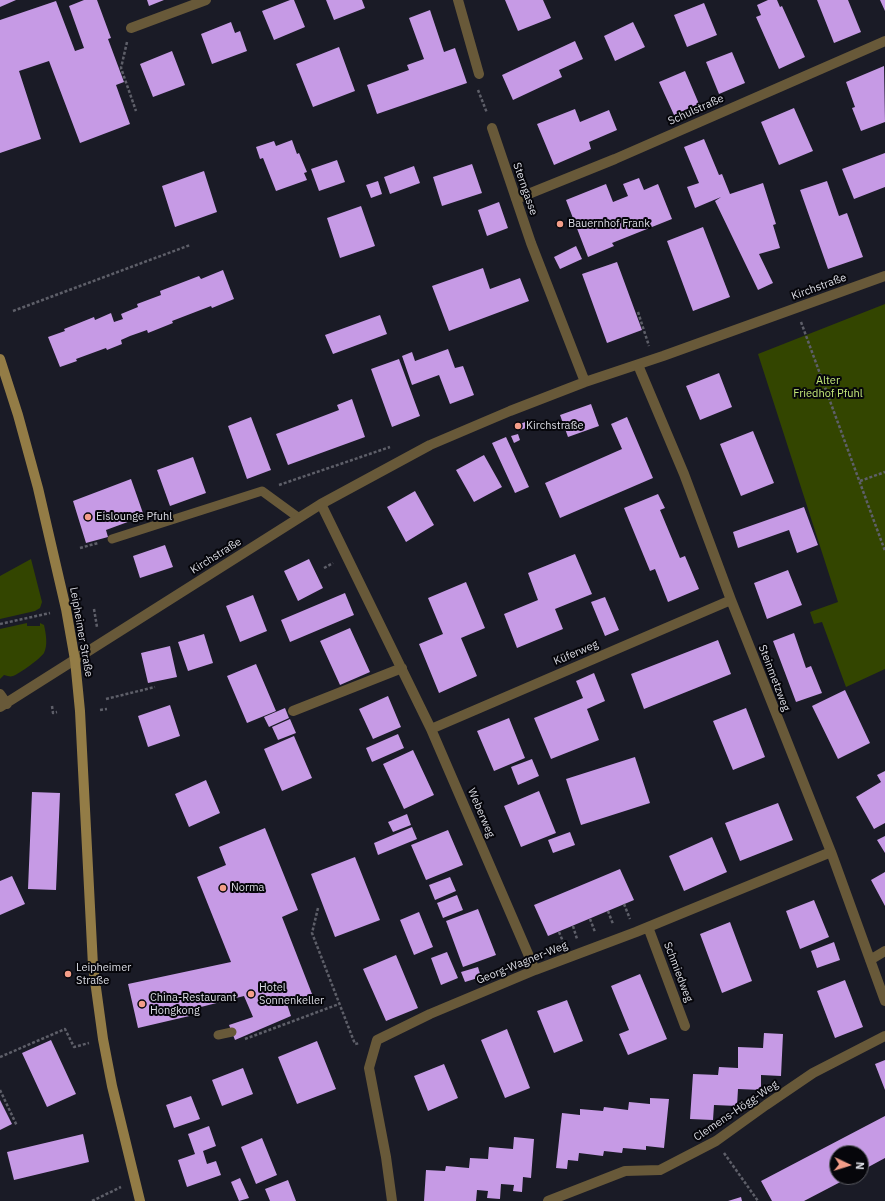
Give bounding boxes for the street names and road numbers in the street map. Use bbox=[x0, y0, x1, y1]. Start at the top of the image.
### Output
street label: Schulstraße bbox=[666, 92, 726, 128]
street label: Sterngasse bbox=[510, 161, 540, 217]
street label: Kirchstraße bbox=[790, 271, 848, 303]
street label: Kirchstraße bbox=[188, 535, 244, 577]
street label: Leipheimer Straße bbox=[67, 586, 95, 678]
street label: Küferweg bbox=[552, 638, 600, 668]
street label: Steinmetzweg bbox=[755, 643, 793, 713]
street label: Weberweg bbox=[465, 786, 497, 840]
street label: Georg-Wagner-Weg bbox=[475, 939, 569, 987]
street label: Schmiedweg bbox=[661, 940, 695, 1004]
street label: Clemens-Högg-Weg bbox=[691, 1078, 781, 1144]

